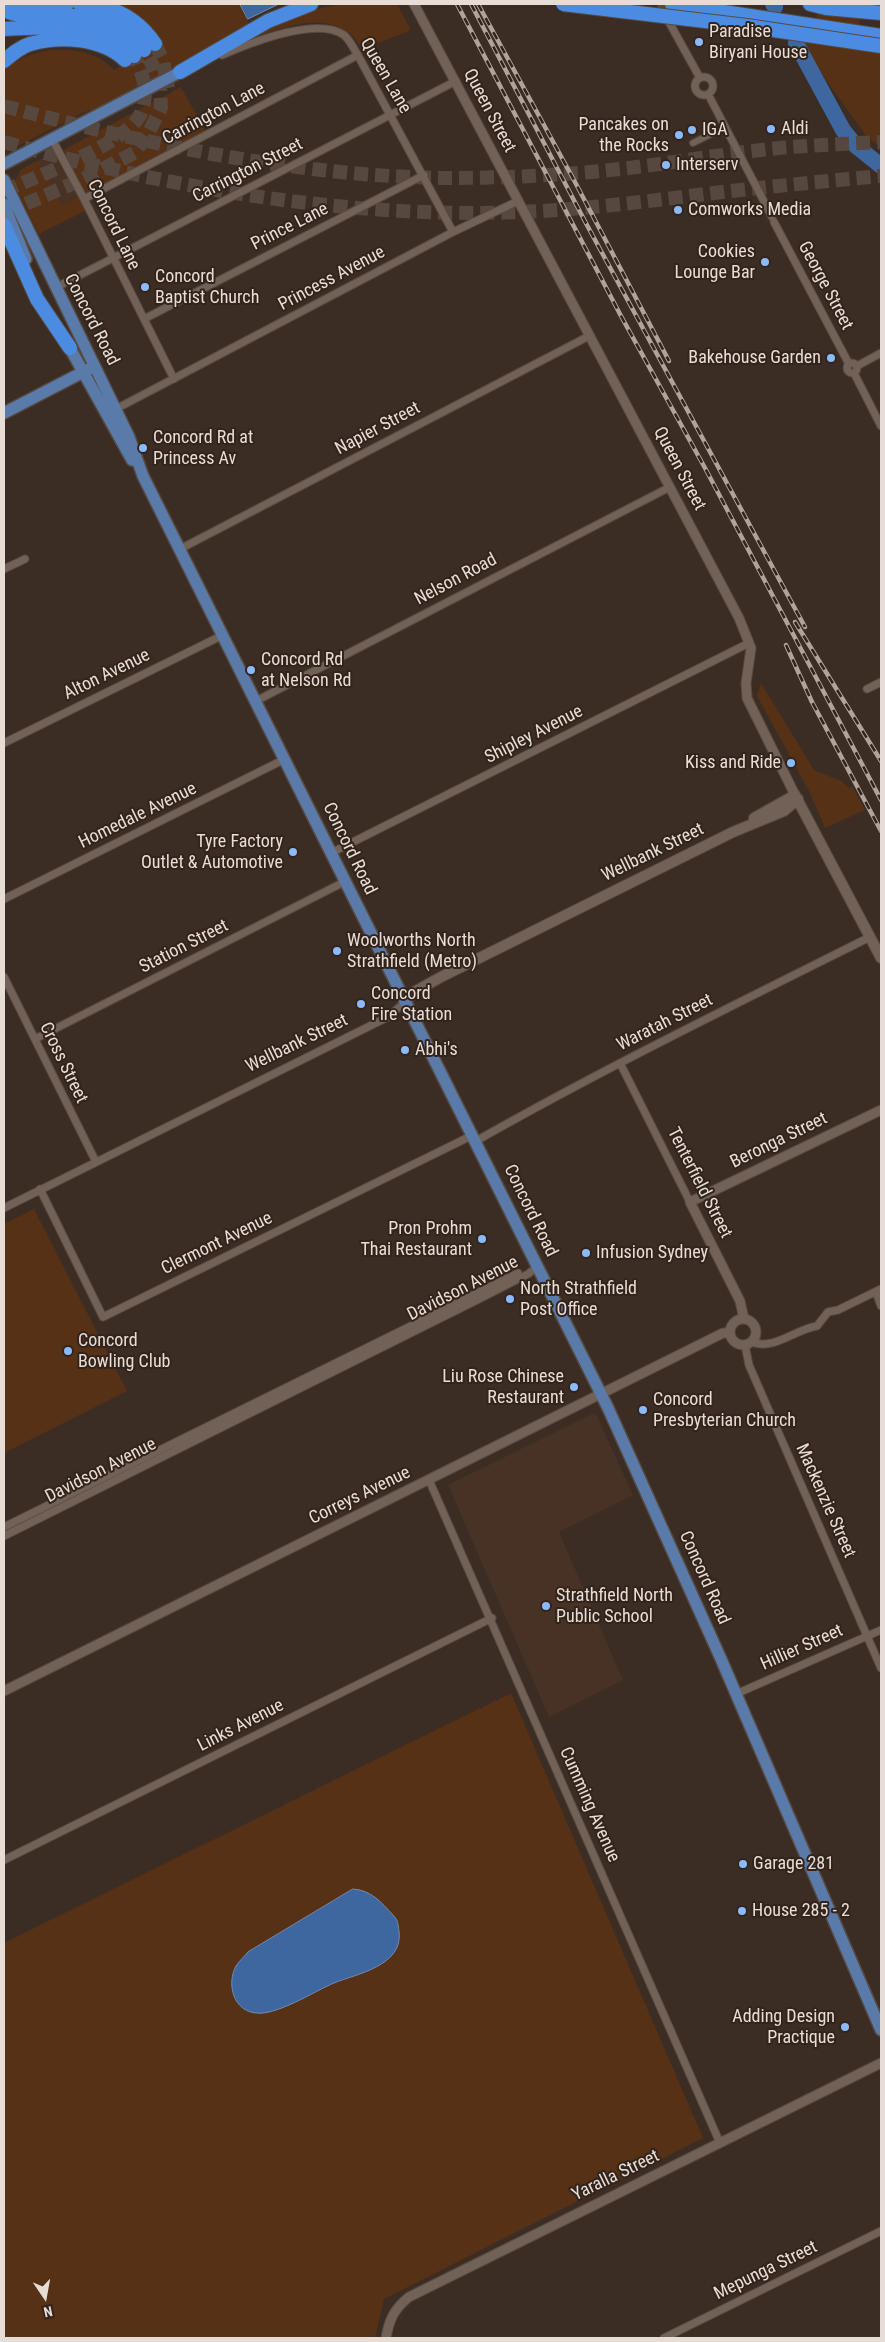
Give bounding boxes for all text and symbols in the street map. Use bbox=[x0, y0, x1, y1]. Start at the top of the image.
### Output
place label: Paradise Biryani House bbox=[709, 21, 807, 64]
street label: Queen Lane bbox=[355, 34, 415, 118]
marker: Paradise Biryani House bbox=[693, 36, 705, 48]
street label: Queen Street bbox=[458, 66, 520, 156]
street label: Carrington Lane bbox=[159, 78, 269, 150]
place label: Pancakes on the Rocks bbox=[578, 114, 669, 156]
place label: Aldi bbox=[781, 118, 809, 140]
place label: IGA bbox=[702, 119, 728, 141]
marker: Aldi bbox=[765, 123, 777, 135]
marker: IGA bbox=[686, 124, 698, 136]
marker: Pancakes on the Rocks bbox=[673, 129, 685, 141]
street label: Carrington Street bbox=[189, 134, 307, 208]
place label: Interserv bbox=[676, 154, 738, 176]
marker: Interserv bbox=[660, 159, 672, 171]
street label: Concord Lane bbox=[82, 176, 144, 274]
street label: Prince Lane bbox=[248, 198, 332, 256]
place label: Comworks Media bbox=[688, 199, 811, 221]
marker: Comworks Media bbox=[672, 204, 684, 216]
street label: George Street bbox=[793, 238, 857, 334]
place label: Cookies Lounge Bar bbox=[675, 241, 755, 284]
street label: Princess Avenue bbox=[275, 242, 389, 316]
marker: Cookies Lounge Bar bbox=[759, 256, 771, 268]
place label: Concord Baptist Church bbox=[155, 266, 259, 308]
street label: Concord Road bbox=[59, 271, 123, 369]
marker: Concord Baptist Church bbox=[139, 281, 151, 293]
place label: Bakehouse Garden bbox=[688, 347, 821, 369]
marker: Bakehouse Garden bbox=[825, 352, 837, 364]
street label: Napier Street bbox=[332, 398, 424, 460]
street label: Queen Street bbox=[648, 424, 710, 514]
place label: Concord Rd at Princess Av bbox=[153, 427, 253, 469]
marker: Concord Rd at Princess Av bbox=[137, 442, 149, 454]
street label: Nelson Road bbox=[411, 549, 501, 611]
street label: Alton Avenue bbox=[60, 645, 154, 705]
place label: Concord Rd at Nelson Rd bbox=[261, 649, 351, 692]
marker: Concord Rd at Nelson Rd bbox=[245, 664, 257, 676]
street label: Shipley Avenue bbox=[481, 701, 587, 769]
place label: Kiss and Ride bbox=[685, 752, 781, 774]
marker: Kiss and Ride bbox=[785, 757, 797, 769]
street label: Homedale Avenue bbox=[76, 778, 200, 854]
street label: Concord Road bbox=[317, 799, 381, 899]
street label: Wellbank Street bbox=[598, 819, 708, 887]
place label: Tyre Factory Outlet & Automotive bbox=[141, 831, 283, 874]
marker: Tyre Factory Outlet & Automotive bbox=[287, 846, 299, 858]
street label: Station Street bbox=[136, 915, 232, 979]
place label: Woolworths North Strathfield (Metro) bbox=[347, 930, 477, 972]
marker: Woolworths North Strathfield (Metro) bbox=[331, 945, 343, 957]
place label: Concord Fire Station bbox=[371, 983, 452, 1026]
street label: Waratah Street bbox=[613, 990, 717, 1056]
marker: Concord Fire Station bbox=[355, 998, 367, 1010]
street label: Wellbank Street bbox=[242, 1010, 352, 1078]
street label: Cross Street bbox=[34, 1019, 92, 1107]
place label: Abhi's bbox=[415, 1039, 458, 1061]
marker: Abhi's bbox=[399, 1044, 411, 1056]
street label: Beronga Street bbox=[727, 1108, 831, 1174]
street label: Tenterfield Street bbox=[662, 1124, 736, 1242]
street label: Concord Road bbox=[498, 1161, 562, 1261]
street label: Clermont Avenue bbox=[158, 1208, 276, 1280]
place label: Pron Prohm Thai Restaurant bbox=[360, 1218, 472, 1260]
marker: Pron Prohm Thai Restaurant bbox=[476, 1233, 488, 1245]
place label: Infusion Sydney bbox=[596, 1242, 708, 1264]
marker: Infusion Sydney bbox=[580, 1247, 592, 1259]
street label: Davidson Avenue bbox=[404, 1252, 522, 1326]
place label: North Strathfield Post Office bbox=[520, 1278, 637, 1320]
marker: North Strathfield Post Office bbox=[504, 1293, 516, 1305]
place label: Concord Bowling Club bbox=[78, 1330, 170, 1372]
marker: Concord Bowling Club bbox=[62, 1345, 74, 1357]
place label: Liu Rose Chinese Restaurant bbox=[442, 1366, 564, 1408]
marker: Liu Rose Chinese Restaurant bbox=[568, 1381, 580, 1393]
place label: Concord Presbyterian Church bbox=[653, 1389, 796, 1432]
marker: Concord Presbyterian Church bbox=[637, 1404, 649, 1416]
street label: Davidson Avenue bbox=[42, 1434, 160, 1508]
street label: Mackenzie Street bbox=[790, 1441, 860, 1561]
street label: Correys Avenue bbox=[306, 1462, 414, 1530]
street label: Concord Road bbox=[674, 1528, 734, 1628]
place label: Strathfield North Public School bbox=[556, 1585, 673, 1628]
marker: Strathfield North Public School bbox=[540, 1600, 552, 1612]
street label: Hillier Street bbox=[757, 1620, 847, 1676]
street label: Links Avenue bbox=[194, 1695, 288, 1757]
street label: Cumming Avenue bbox=[554, 1744, 624, 1866]
place label: Garage 281 bbox=[753, 1853, 834, 1875]
marker: Garage 281 bbox=[737, 1858, 749, 1870]
place label: House 285 - 2 bbox=[752, 1900, 850, 1922]
marker: House 285 - 2 bbox=[736, 1905, 748, 1917]
place label: Adding Design Practique bbox=[732, 2006, 835, 2048]
marker: Adding Design Practique bbox=[839, 2021, 851, 2033]
street label: Yaralla Street bbox=[569, 2146, 663, 2206]
street label: Mepunga Street bbox=[711, 2237, 821, 2305]
north arrow bbox=[20, 2272, 70, 2322]
text: N bbox=[42, 2303, 54, 2320]

